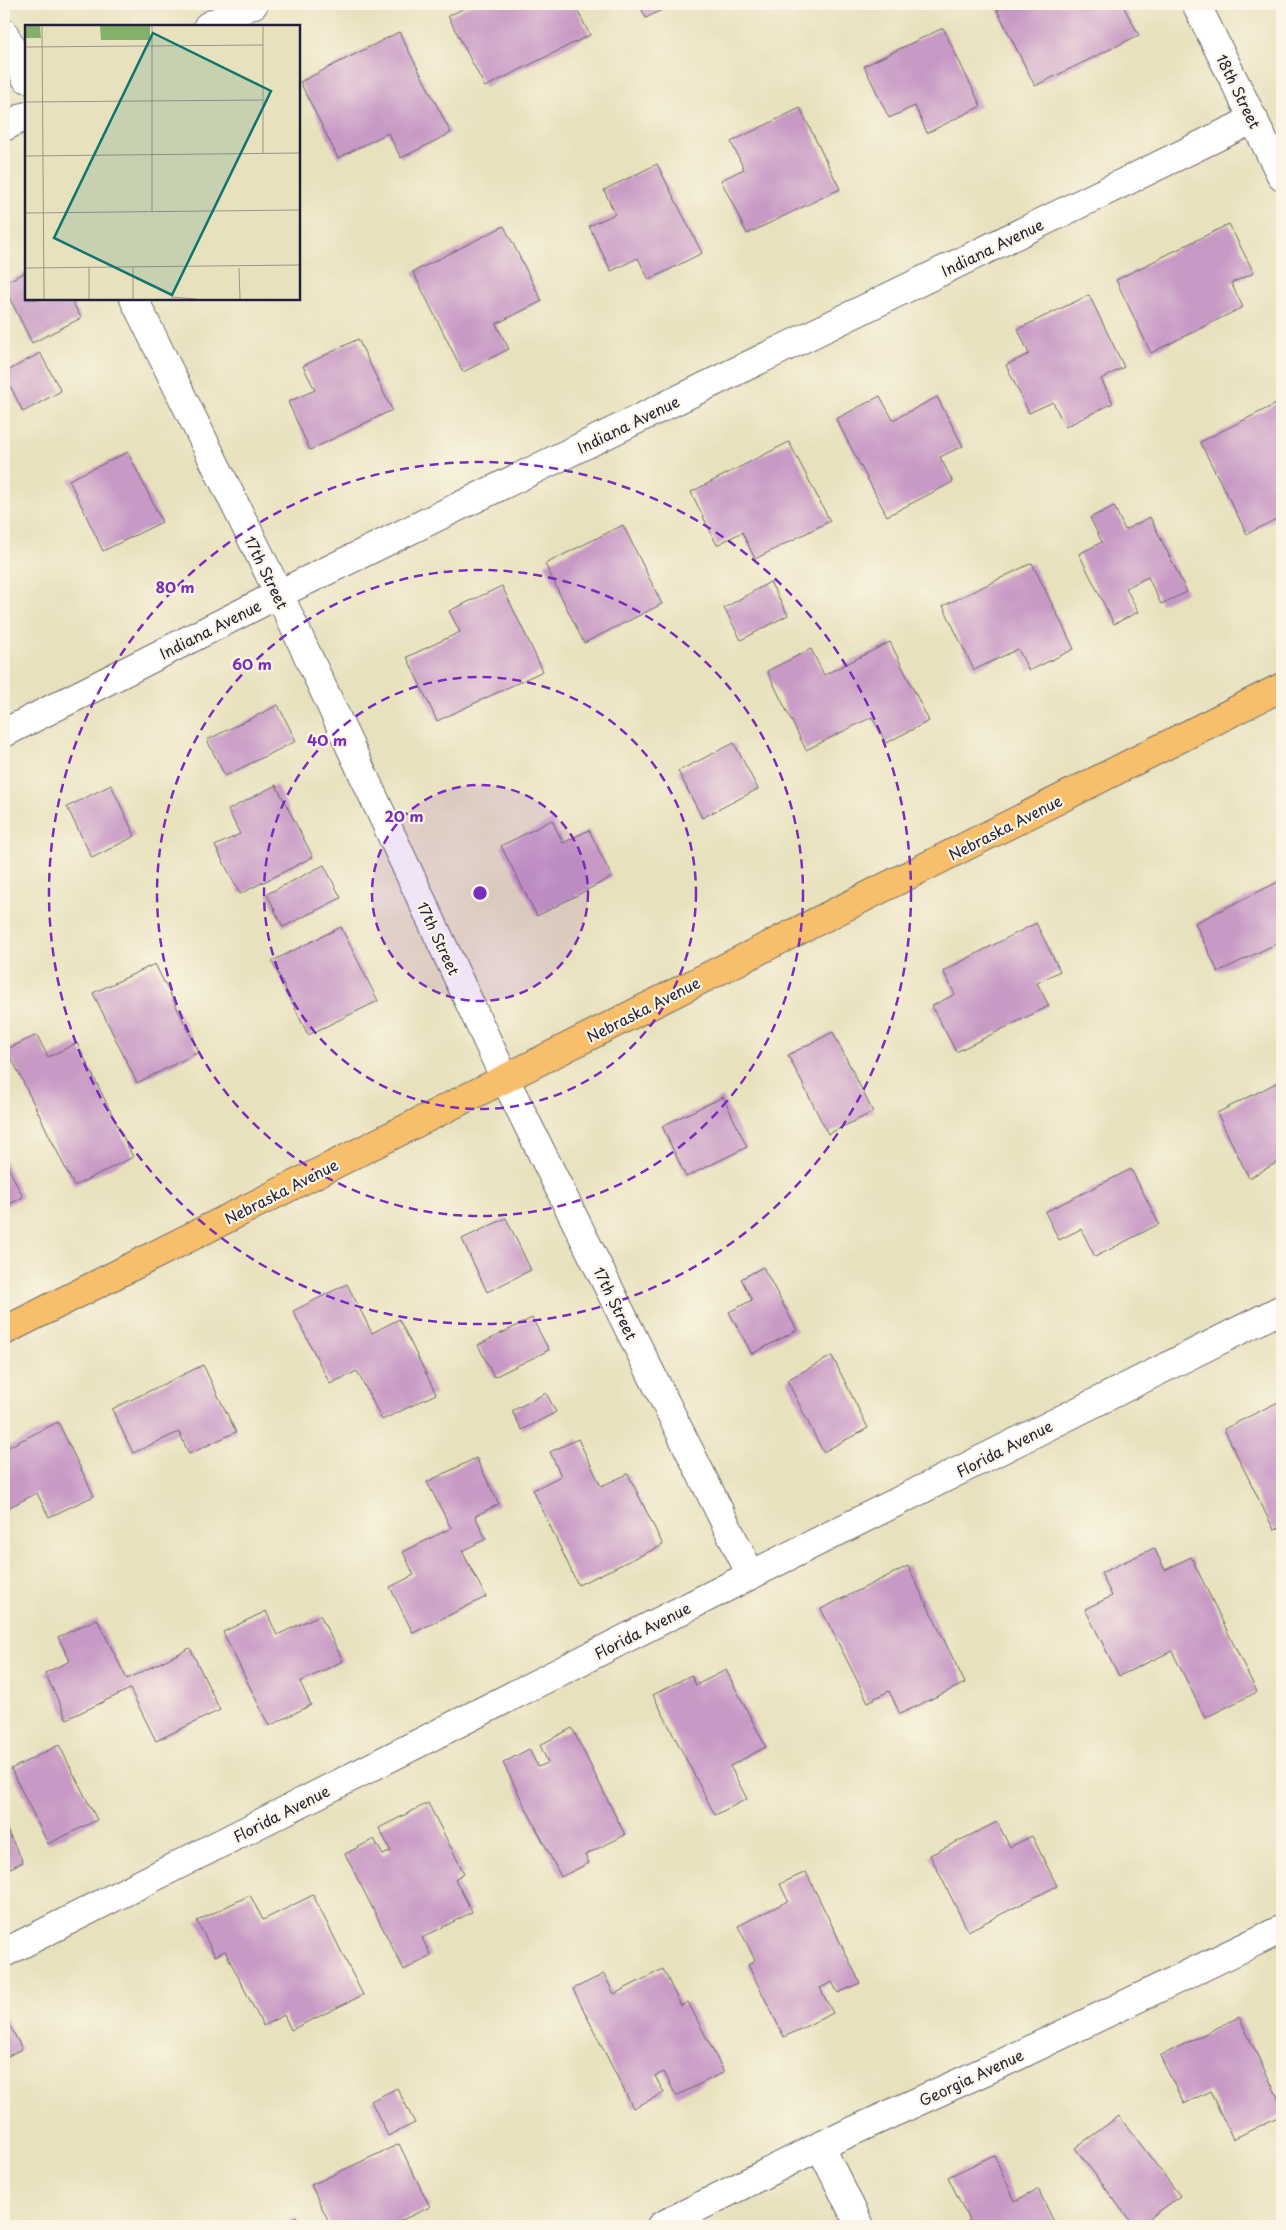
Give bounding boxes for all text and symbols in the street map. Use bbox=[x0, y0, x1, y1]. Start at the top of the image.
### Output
inset map bbox=[25, 25, 300, 300]
street label: 18th Street bbox=[1211, 50, 1267, 132]
street label: Indiana Avenue bbox=[937, 212, 1047, 282]
street label: Indiana Avenue bbox=[573, 389, 683, 459]
street label: 17th Street bbox=[239, 531, 295, 613]
text: 80 m bbox=[155, 575, 195, 598]
street label: Indiana Avenue bbox=[155, 593, 265, 665]
text: 60 m bbox=[232, 652, 272, 675]
text: 40 m bbox=[307, 728, 347, 751]
street label: Nebraska Avenue bbox=[944, 788, 1066, 866]
text: 20 m bbox=[385, 804, 423, 827]
centre of rings bbox=[471, 884, 489, 902]
street label: 17th Street bbox=[412, 897, 466, 979]
street label: Nebraska Avenue bbox=[582, 970, 704, 1048]
street label: Nebraska Avenue bbox=[220, 1152, 342, 1230]
street label: 17th Street bbox=[588, 1262, 644, 1344]
street label: Florida Avenue bbox=[952, 1414, 1056, 1482]
street label: Florida Avenue bbox=[590, 1596, 694, 1664]
street label: Florida Avenue bbox=[229, 1779, 333, 1847]
street label: Georgia Avenue bbox=[915, 2043, 1027, 2111]

